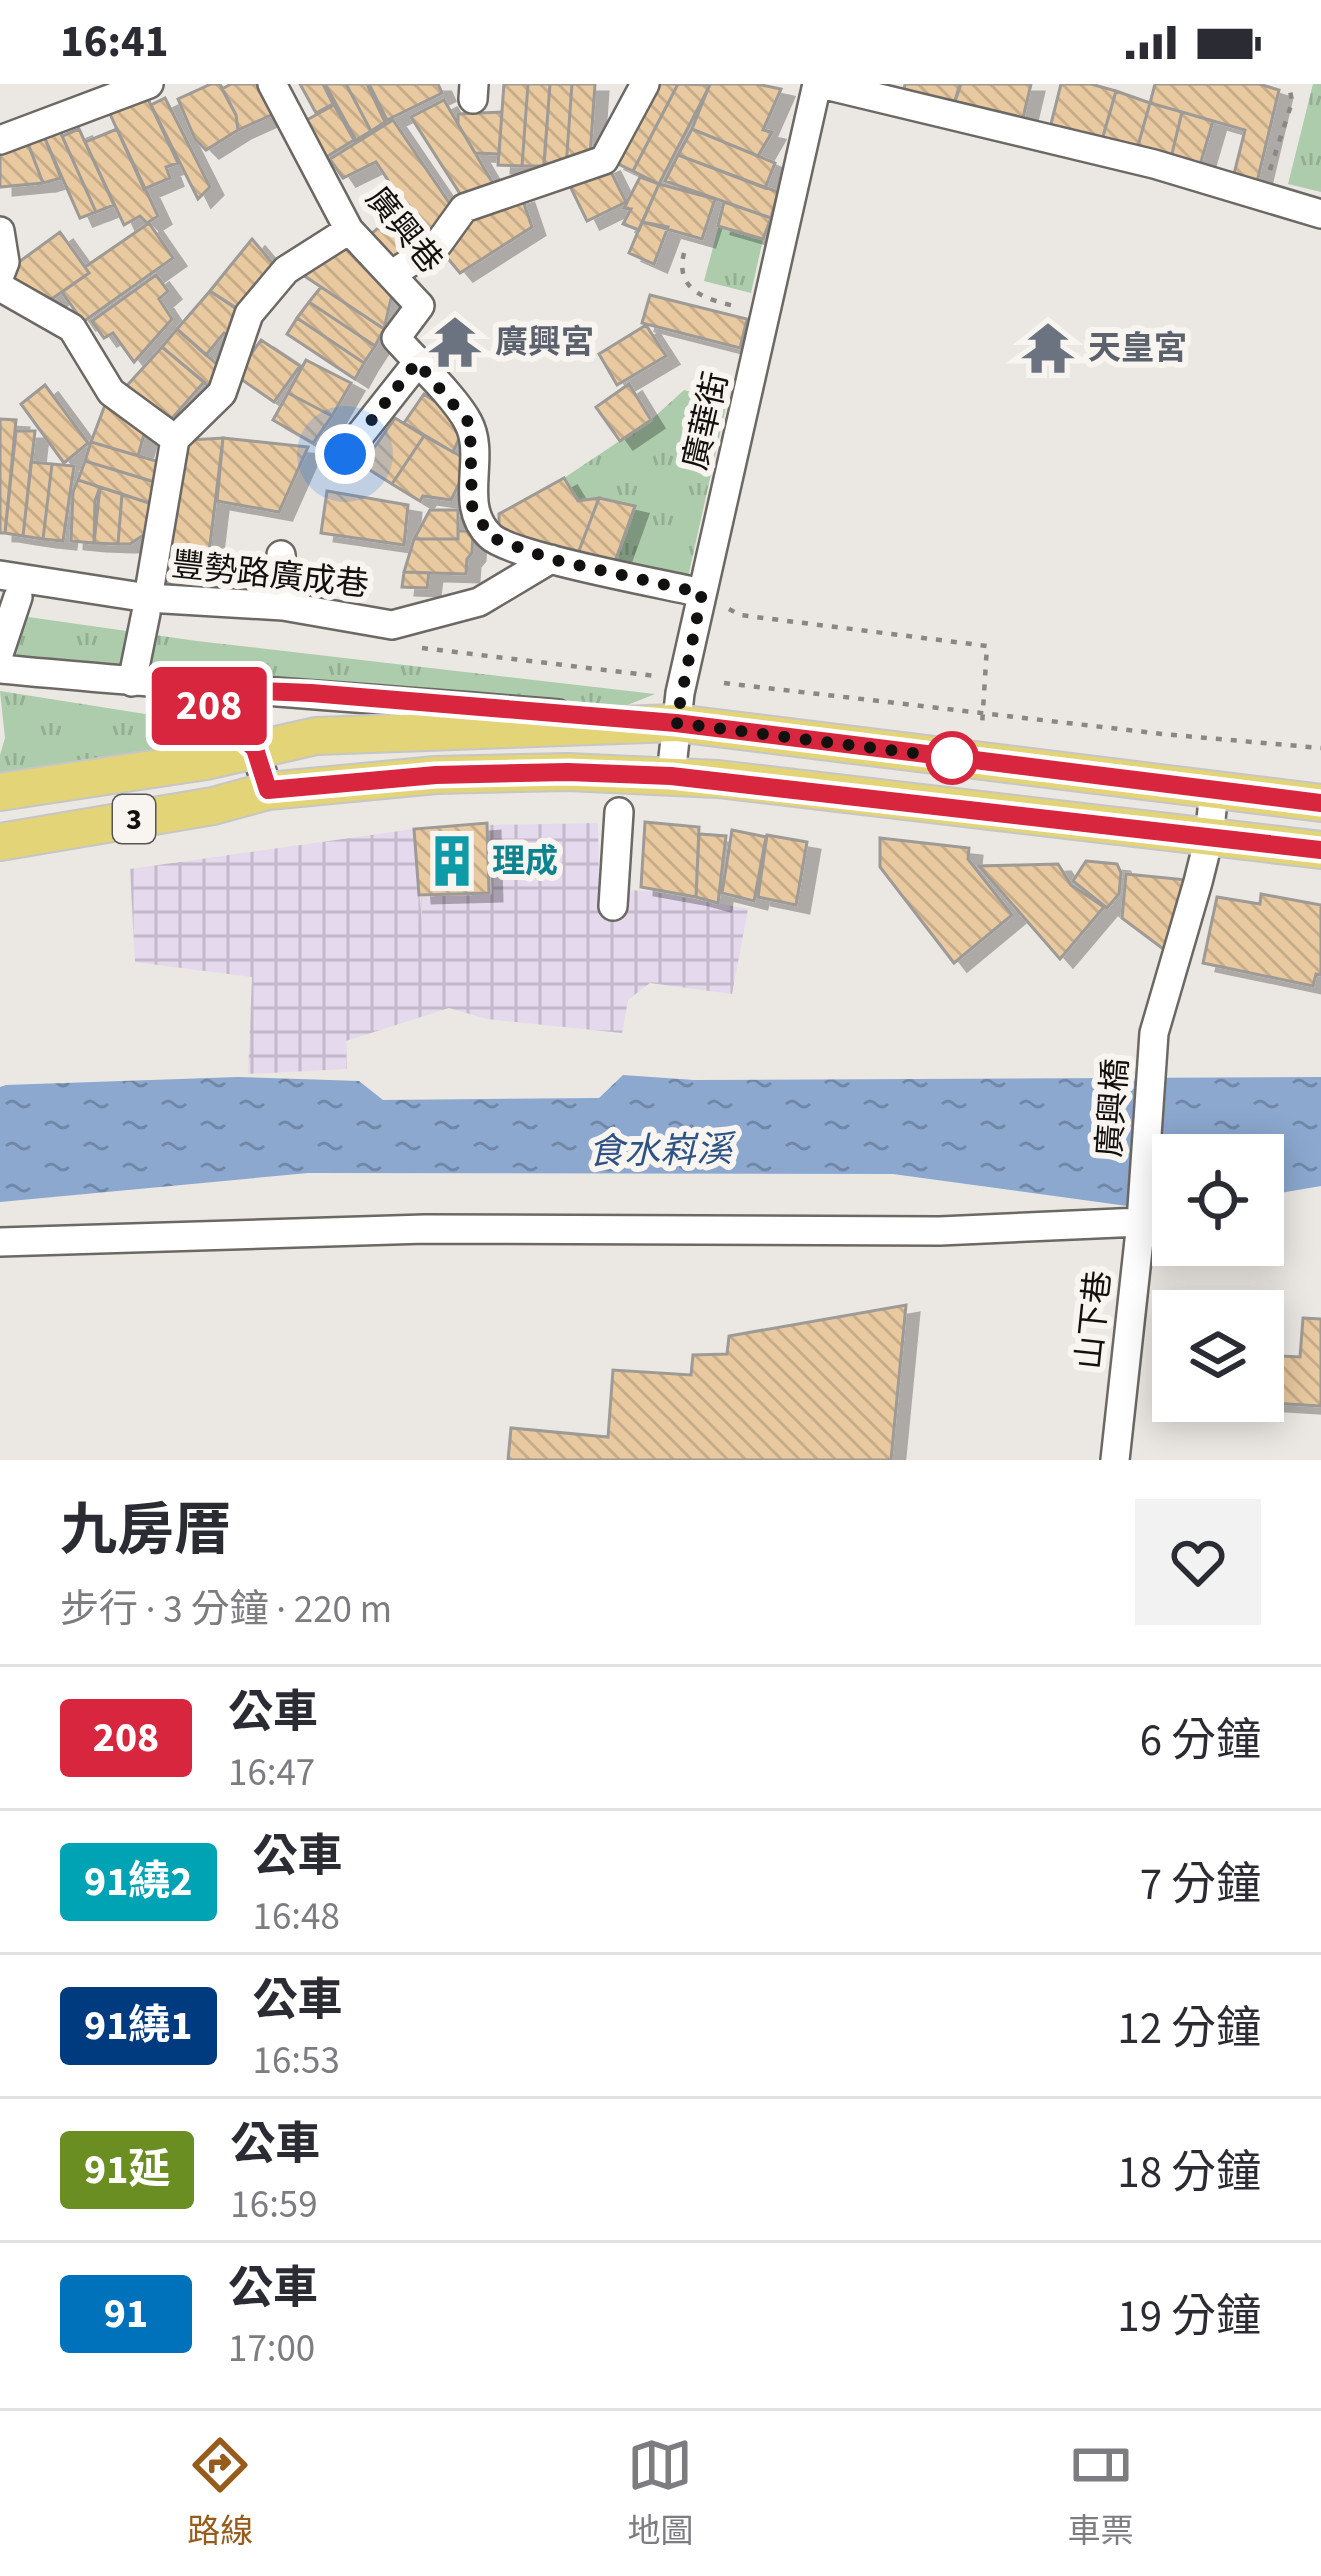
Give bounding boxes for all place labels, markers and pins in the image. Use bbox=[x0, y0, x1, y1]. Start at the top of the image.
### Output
temple icon: 廣興宮 bbox=[426, 313, 484, 371]
place label: 廣興宮 bbox=[495, 319, 594, 366]
temple icon: 天皇宮 bbox=[1019, 319, 1077, 377]
place label: 天皇宮 bbox=[1088, 325, 1187, 372]
unlabelled marker bbox=[927, 733, 977, 783]
building icon: 理成 bbox=[423, 832, 481, 890]
place label: 理成 bbox=[492, 838, 558, 885]

